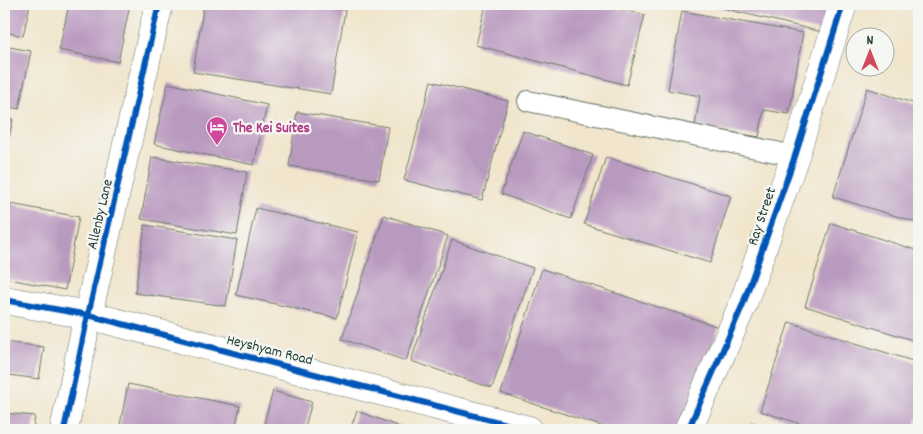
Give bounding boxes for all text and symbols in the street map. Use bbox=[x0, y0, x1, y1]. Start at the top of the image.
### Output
north arrow bbox=[846, 28, 896, 78]
text: N bbox=[867, 31, 874, 51]
hotel icon: The Kei Suites bbox=[205, 115, 229, 146]
place label: The Kei Suites bbox=[233, 118, 310, 140]
street label: Allenby Lane bbox=[82, 177, 120, 252]
street label: Ray Street bbox=[743, 184, 783, 249]
street label: Heyshyam Road bbox=[224, 330, 315, 372]

